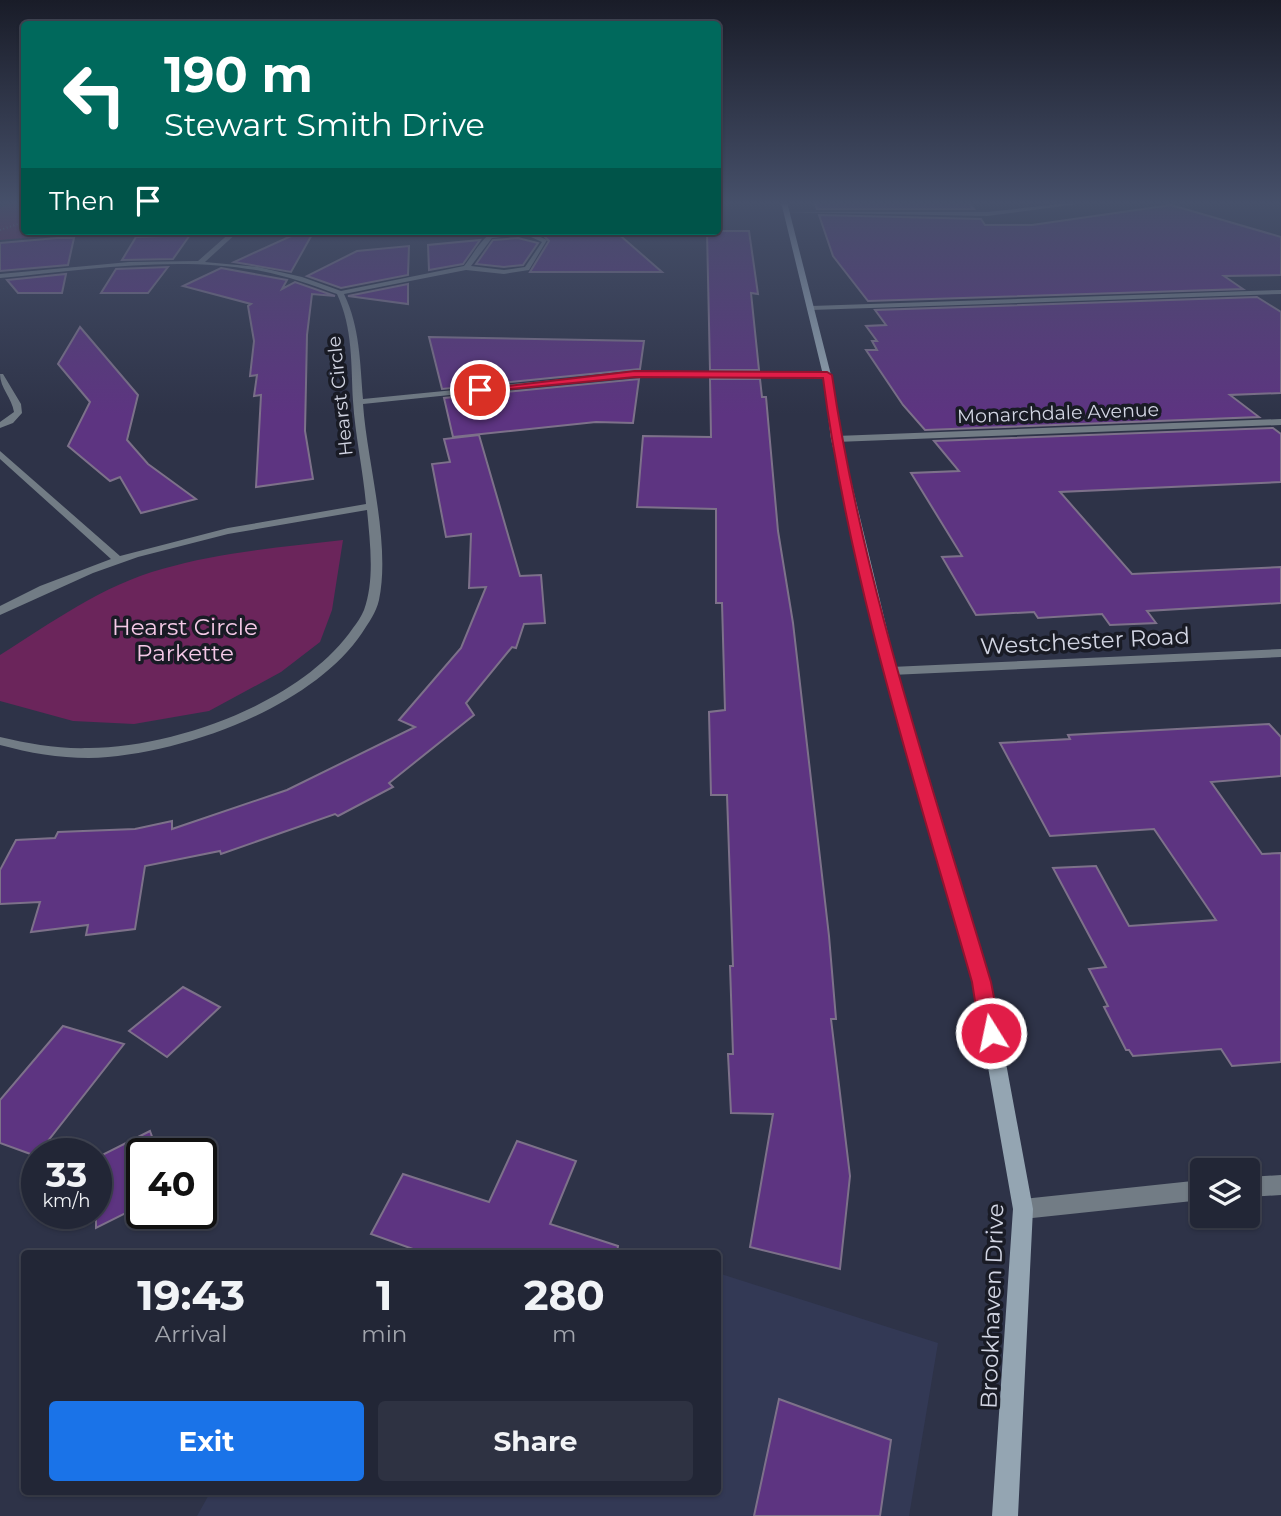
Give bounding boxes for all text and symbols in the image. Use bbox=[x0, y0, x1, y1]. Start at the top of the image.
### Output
text: 190 m bbox=[164, 45, 313, 104]
icon: left bbox=[49, 49, 140, 140]
text: Stewart Smith Drive bbox=[164, 105, 485, 144]
icon: arrive bbox=[129, 182, 167, 220]
text: Then bbox=[49, 185, 115, 217]
street label: Hearst Circle bbox=[322, 335, 358, 457]
pin bbox=[450, 360, 510, 420]
icon: arrive bbox=[461, 371, 499, 409]
street label: Monarchdale Avenue bbox=[957, 398, 1159, 428]
park label: Hearst Circle Parkette bbox=[112, 613, 258, 667]
street label: Westchester Road bbox=[979, 622, 1191, 660]
position arrow bbox=[954, 996, 1028, 1070]
speed limit sign: 40 bbox=[126, 1138, 217, 1229]
text: 33 bbox=[46, 1153, 87, 1196]
map controls bbox=[1190, 1158, 1260, 1228]
button: layers bbox=[1190, 1158, 1260, 1228]
text: km/h bbox=[42, 1190, 91, 1212]
street label: Brookhaven Drive bbox=[974, 1203, 1010, 1409]
text: 19:43 bbox=[137, 1269, 245, 1321]
text: 1 bbox=[376, 1269, 393, 1321]
text: 280 bbox=[524, 1269, 605, 1321]
text: Arrival bbox=[155, 1320, 227, 1348]
text: min bbox=[361, 1320, 407, 1348]
text: m bbox=[552, 1320, 576, 1348]
button: Exit bbox=[49, 1401, 364, 1481]
button: Share bbox=[378, 1401, 693, 1481]

